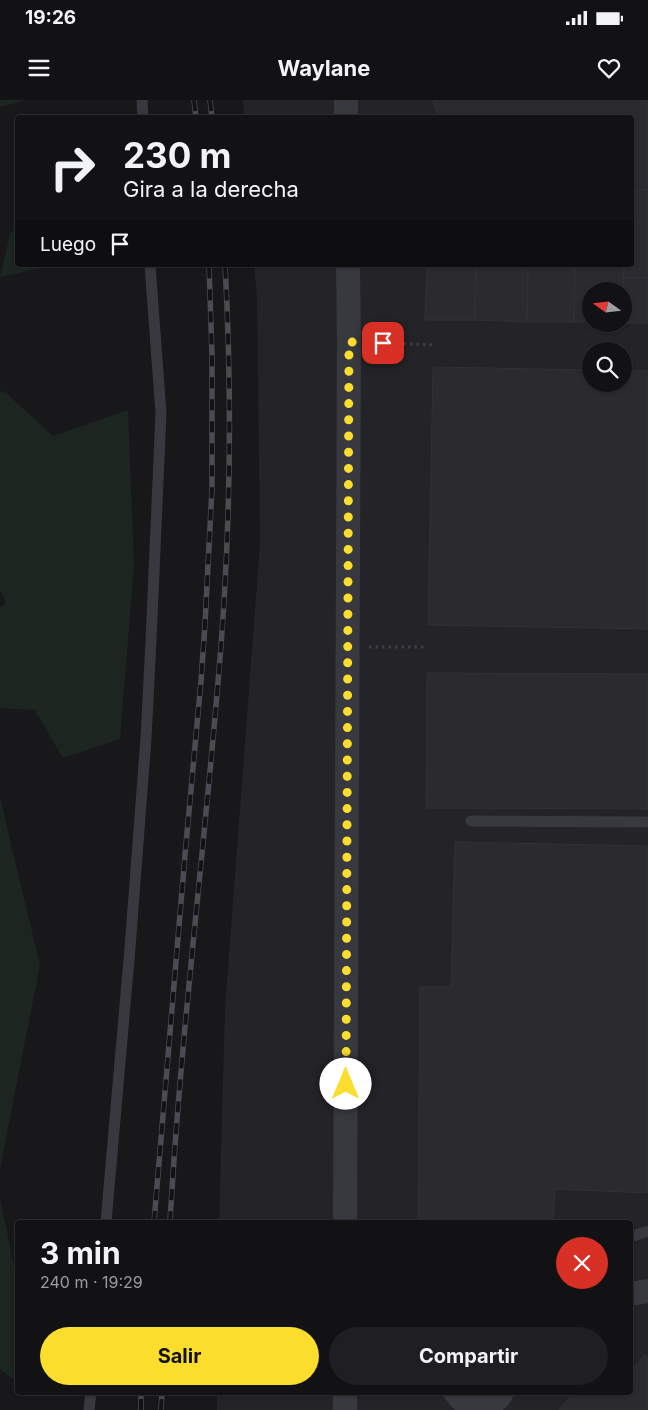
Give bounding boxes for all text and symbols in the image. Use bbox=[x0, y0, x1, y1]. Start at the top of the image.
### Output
text: 19:26 bbox=[25, 6, 76, 29]
icon: menu bbox=[25, 54, 53, 82]
icon: heart bbox=[595, 54, 623, 82]
text: Waylane bbox=[278, 55, 370, 81]
text: 230 m bbox=[123, 134, 231, 176]
icon: right bbox=[40, 135, 105, 200]
text: Gira a la derecha bbox=[123, 176, 299, 202]
icon: arrive bbox=[106, 230, 134, 258]
text: Luego bbox=[40, 233, 96, 256]
north arrow bbox=[582, 282, 632, 332]
map controls bbox=[582, 282, 632, 392]
pin bbox=[362, 322, 404, 364]
icon: arrive bbox=[369, 329, 397, 357]
button: search bbox=[582, 342, 632, 392]
position arrow bbox=[319, 1057, 371, 1109]
text: 3 min bbox=[40, 1235, 121, 1271]
button: close bbox=[556, 1237, 608, 1289]
text: 240 m · 19:29 bbox=[40, 1272, 143, 1292]
button: Salir bbox=[40, 1327, 319, 1385]
button: Compartir bbox=[329, 1327, 608, 1385]

